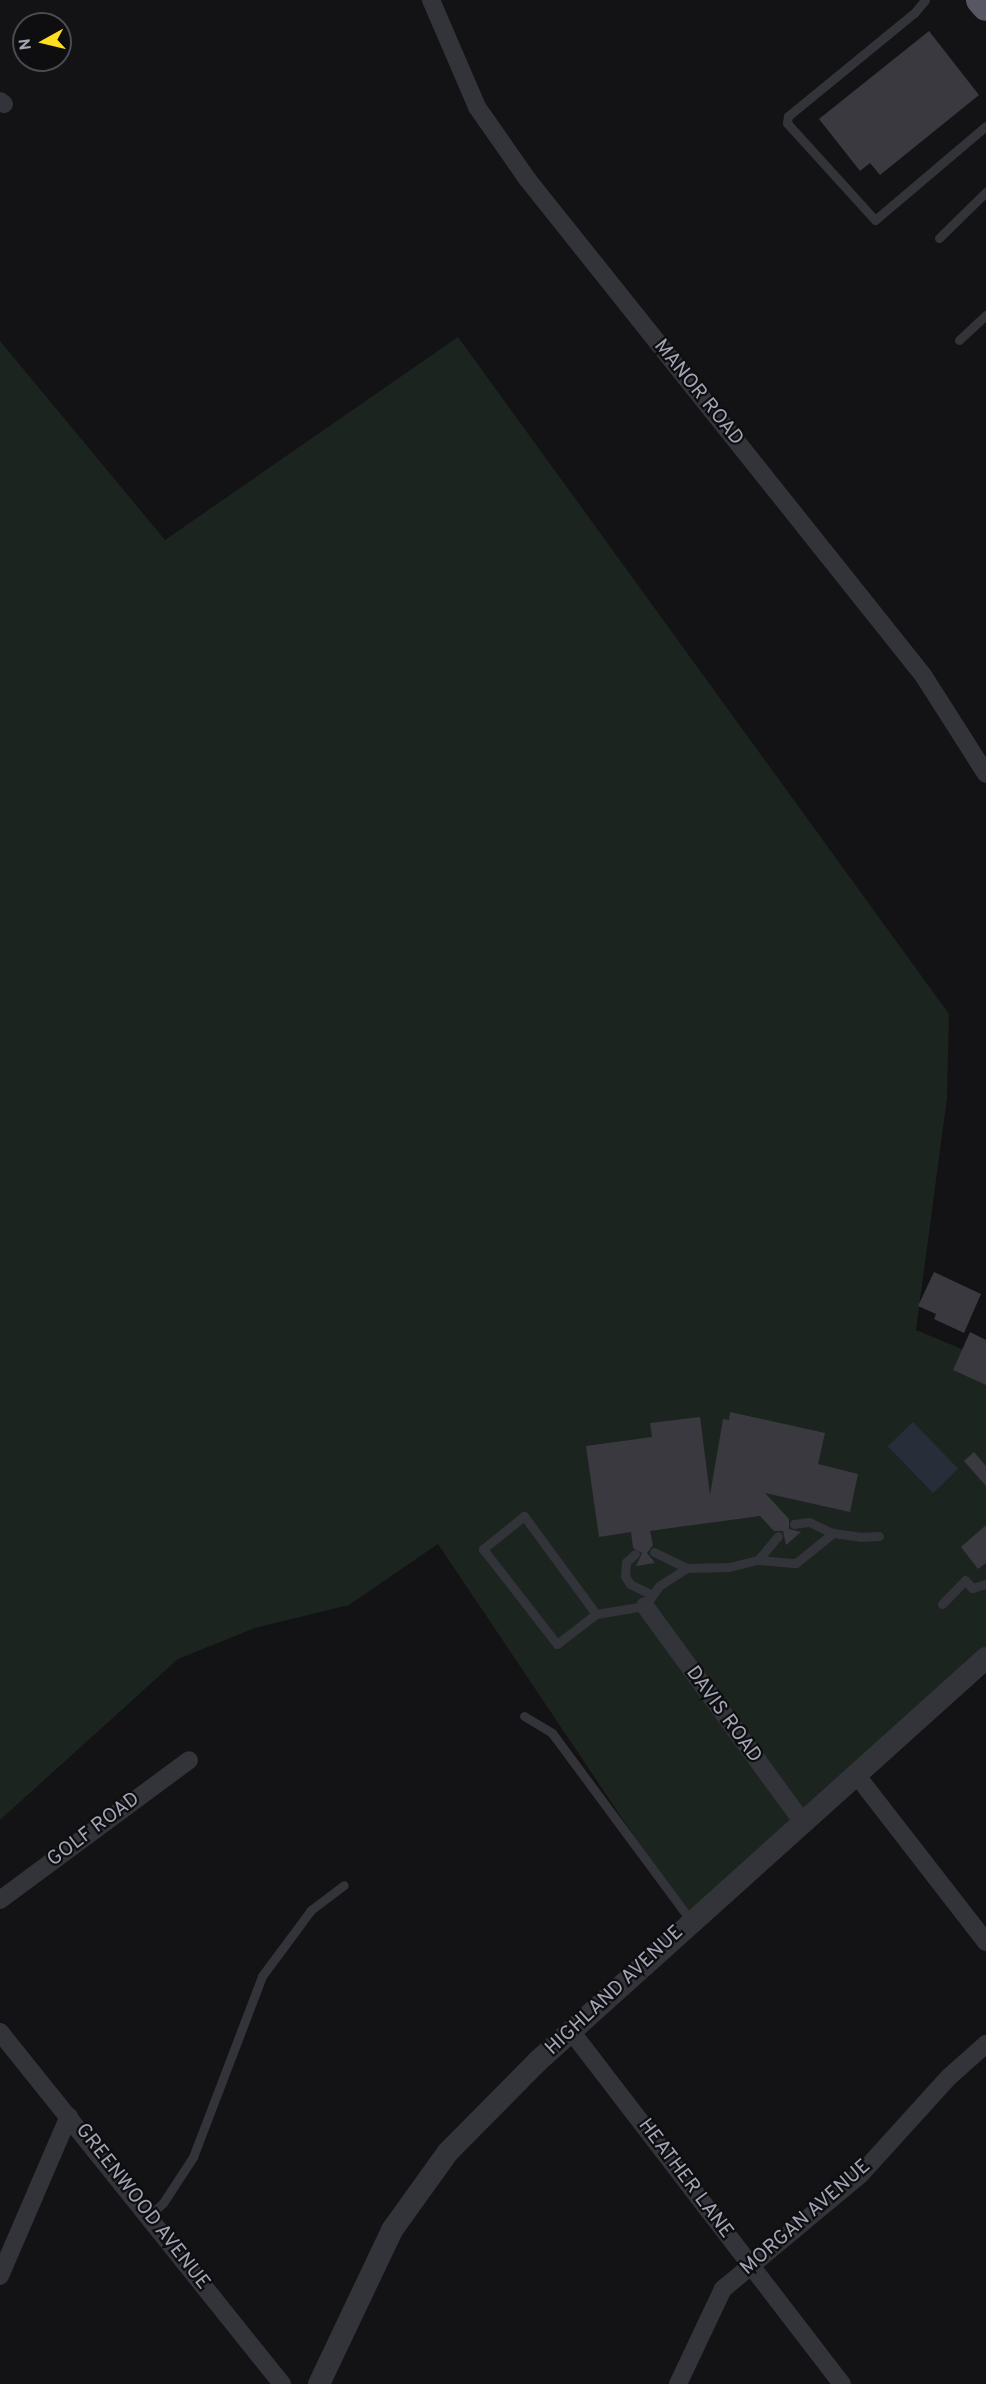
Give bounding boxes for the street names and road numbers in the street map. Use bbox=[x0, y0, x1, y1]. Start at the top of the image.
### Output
street label: MANOR ROAD bbox=[648, 335, 748, 451]
street label: DAVIS ROAD bbox=[680, 1662, 766, 1768]
street label: GOLF ROAD bbox=[43, 1788, 145, 1872]
street label: HIGHLAND AVENUE bbox=[541, 1921, 689, 2061]
street label: HEATHER LANE bbox=[632, 2115, 738, 2243]
street label: GREENWOOD AVENUE bbox=[69, 2119, 215, 2295]
street label: MORGAN AVENUE bbox=[736, 2155, 876, 2281]

